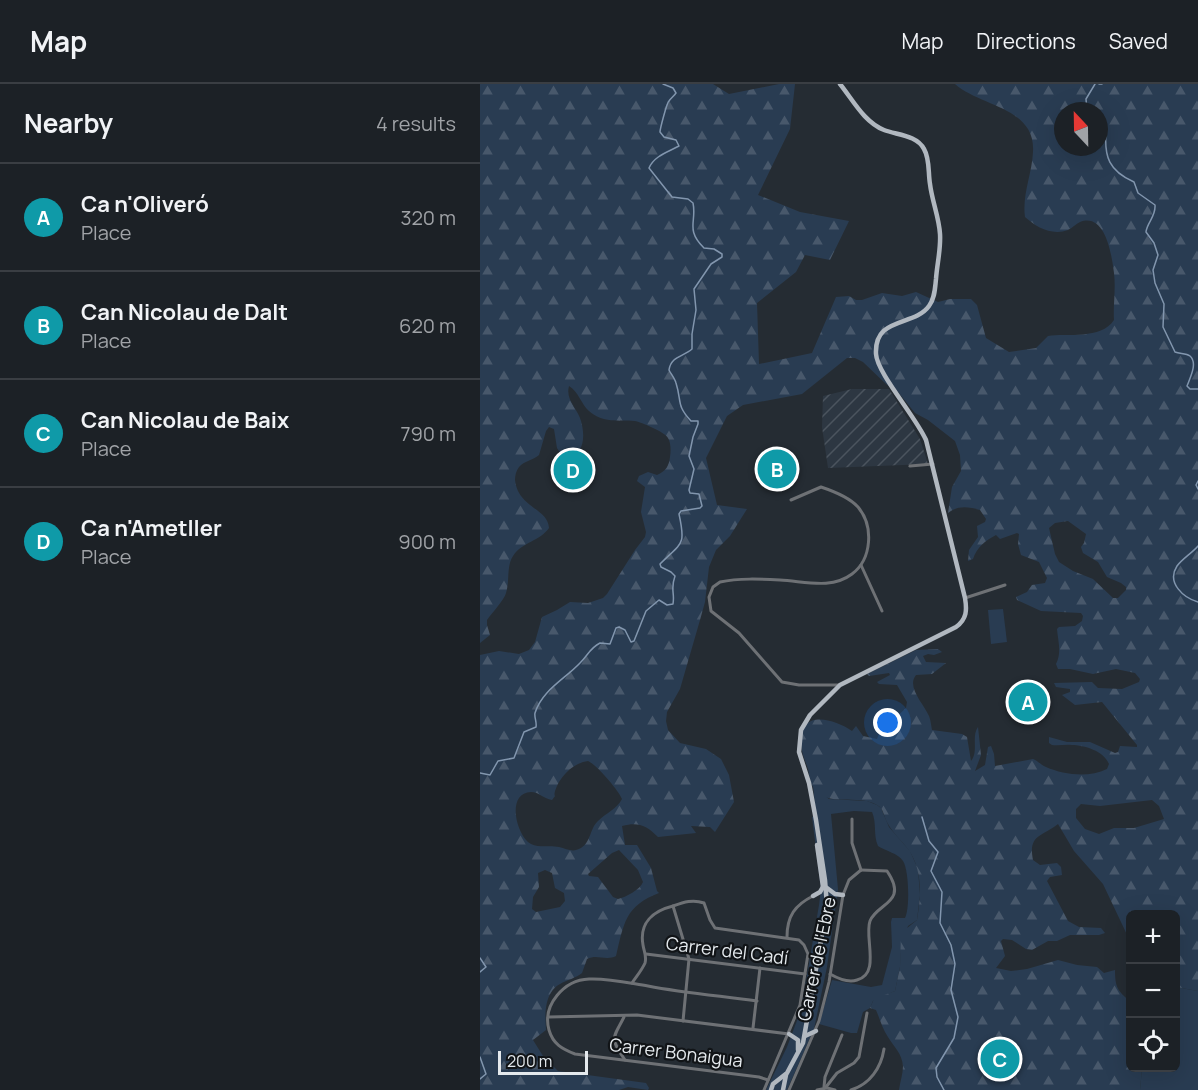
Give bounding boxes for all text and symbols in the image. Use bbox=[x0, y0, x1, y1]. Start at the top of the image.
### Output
text: Map bbox=[30, 22, 87, 60]
text: Map bbox=[902, 27, 943, 55]
text: Directions bbox=[976, 27, 1076, 55]
text: Saved bbox=[1109, 27, 1168, 55]
north arrow bbox=[1054, 102, 1108, 156]
text: Nearby bbox=[24, 105, 113, 141]
text: 4 results bbox=[376, 110, 456, 137]
text: Ca n'Oliveró bbox=[81, 189, 209, 219]
text: A bbox=[37, 204, 50, 231]
text: 320 m bbox=[400, 204, 456, 231]
text: Place bbox=[81, 219, 131, 246]
text: Can Nicolau de Dalt bbox=[81, 297, 288, 327]
text: B bbox=[37, 312, 50, 339]
text: 620 m bbox=[399, 312, 456, 339]
text: Place bbox=[81, 327, 131, 354]
text: Can Nicolau de Baix bbox=[81, 405, 289, 435]
text: C bbox=[36, 420, 51, 447]
text: 790 m bbox=[400, 420, 456, 447]
text: Place bbox=[81, 435, 131, 462]
pin: B bbox=[758, 446, 796, 492]
pin: D bbox=[554, 448, 592, 492]
text: Ca n'Ametller bbox=[81, 513, 222, 543]
text: D bbox=[36, 528, 51, 555]
text: 900 m bbox=[398, 528, 456, 555]
text: Place bbox=[81, 543, 131, 570]
pin: A bbox=[1008, 680, 1048, 724]
your location bbox=[873, 708, 902, 737]
street label: Carrer de l'Ebre bbox=[791, 895, 841, 1023]
map controls bbox=[1126, 910, 1180, 1072]
button: + bbox=[1126, 910, 1180, 964]
street label: Carrer del Cadí bbox=[665, 931, 790, 969]
button: − bbox=[1126, 964, 1180, 1018]
button: locate bbox=[1126, 1018, 1180, 1072]
street label: Carrer Bonaigua bbox=[608, 1032, 744, 1072]
pin: C bbox=[980, 1036, 1020, 1082]
scale bar bbox=[498, 1048, 588, 1076]
text: 200 m bbox=[507, 1050, 552, 1072]

